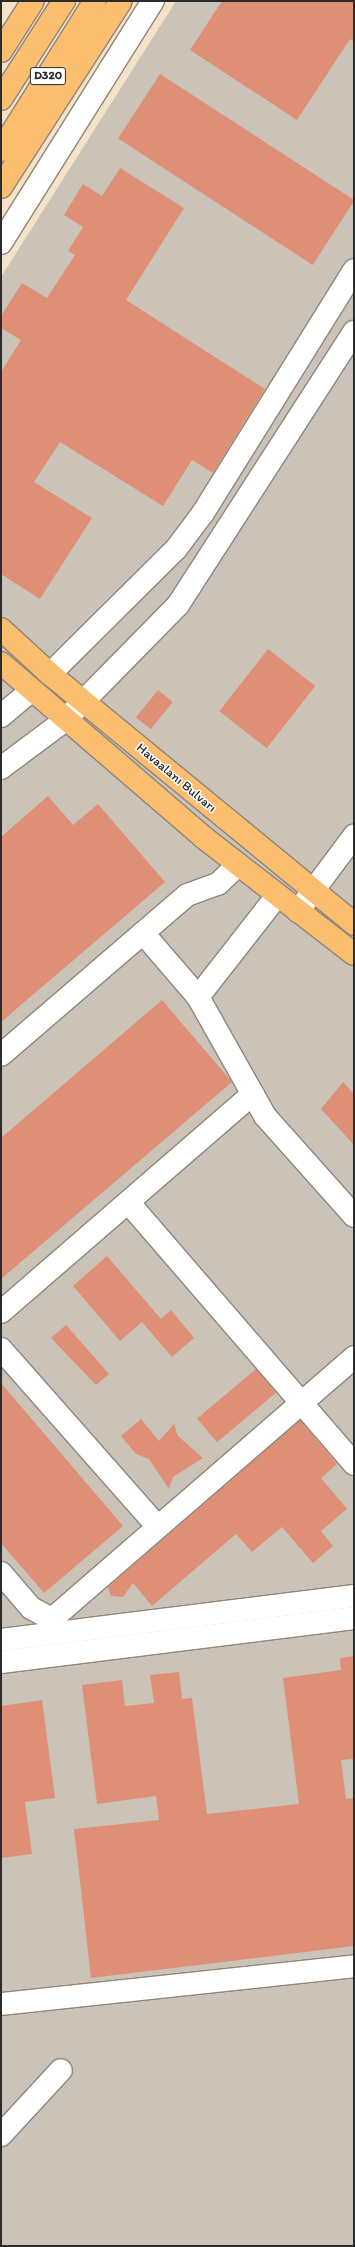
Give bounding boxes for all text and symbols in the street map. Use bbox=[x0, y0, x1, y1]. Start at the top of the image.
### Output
road number: D320 bbox=[29, 66, 67, 86]
street label: Havaalanı Bulvarı bbox=[133, 740, 219, 816]

